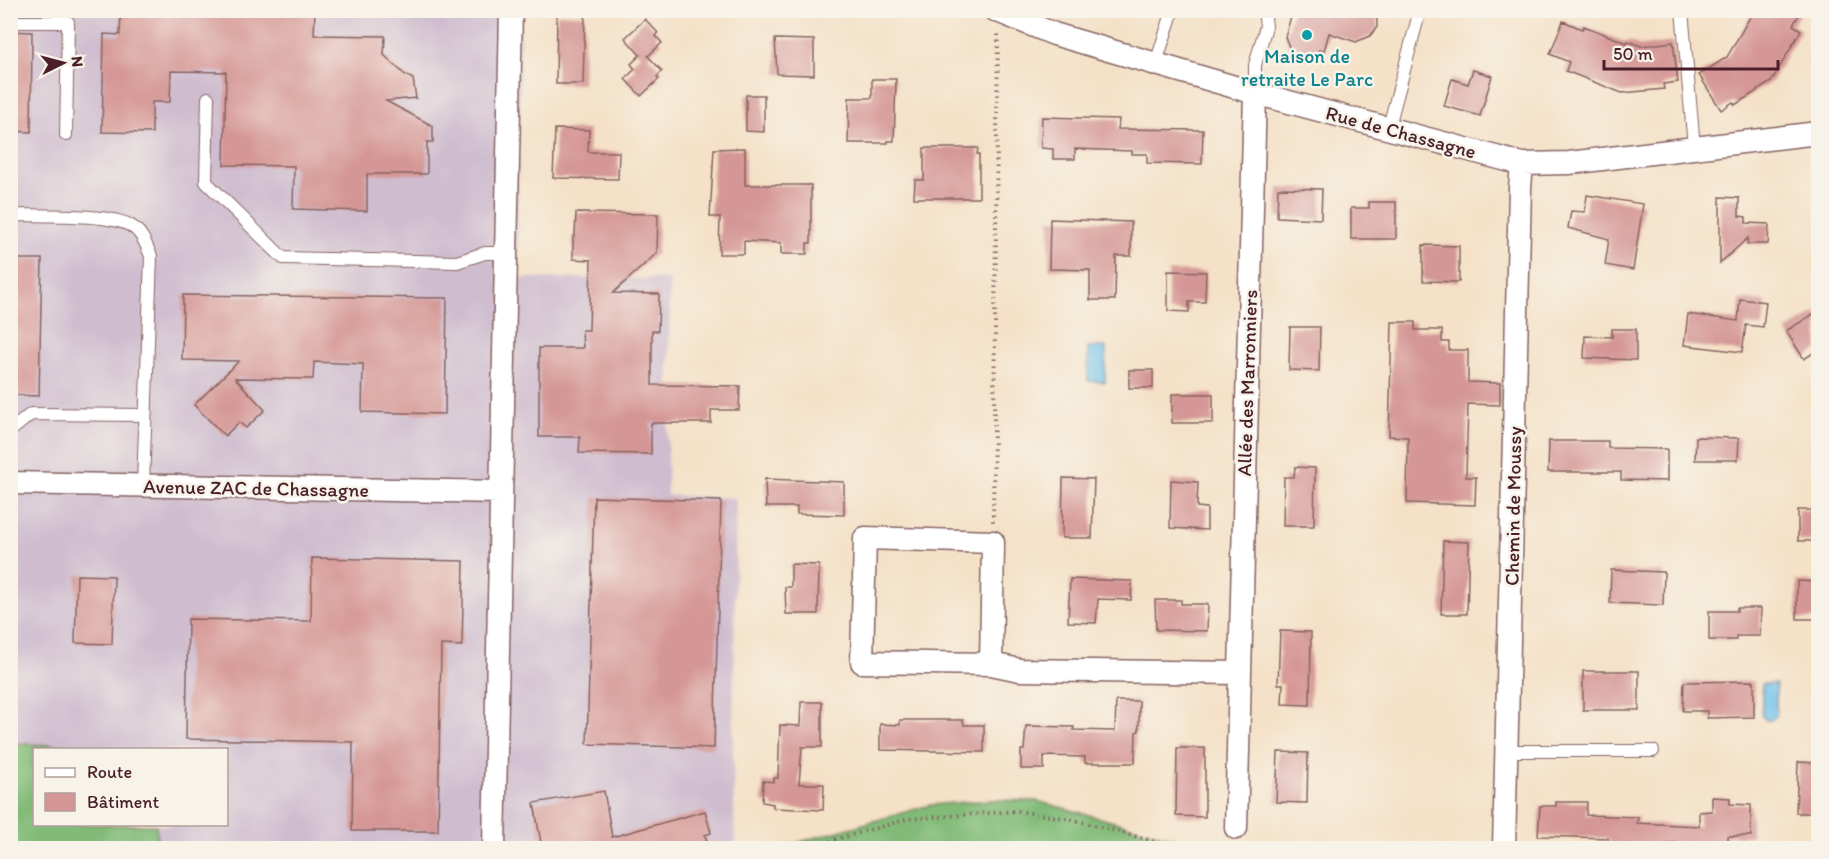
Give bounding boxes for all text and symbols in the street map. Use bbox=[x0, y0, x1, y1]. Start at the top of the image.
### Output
marker: Maison de retraite Le Parc bbox=[1300, 28, 1314, 42]
north arrow bbox=[33, 33, 93, 93]
scale bar bbox=[1604, 33, 1778, 71]
text: 50 m bbox=[1613, 43, 1653, 65]
place label: Maison de retraite Le Parc bbox=[1241, 44, 1373, 91]
text: N bbox=[67, 55, 87, 68]
street label: Rue de Chassagne bbox=[1323, 100, 1479, 164]
street label: Allée des Marronniers bbox=[1232, 289, 1262, 477]
street label: Chemin de Moussy bbox=[1500, 425, 1526, 586]
street label: Avenue ZAC de Chassagne bbox=[143, 474, 369, 502]
legend bbox=[33, 748, 228, 826]
text: Route bbox=[87, 761, 132, 783]
text: Bâtiment bbox=[87, 791, 160, 813]

